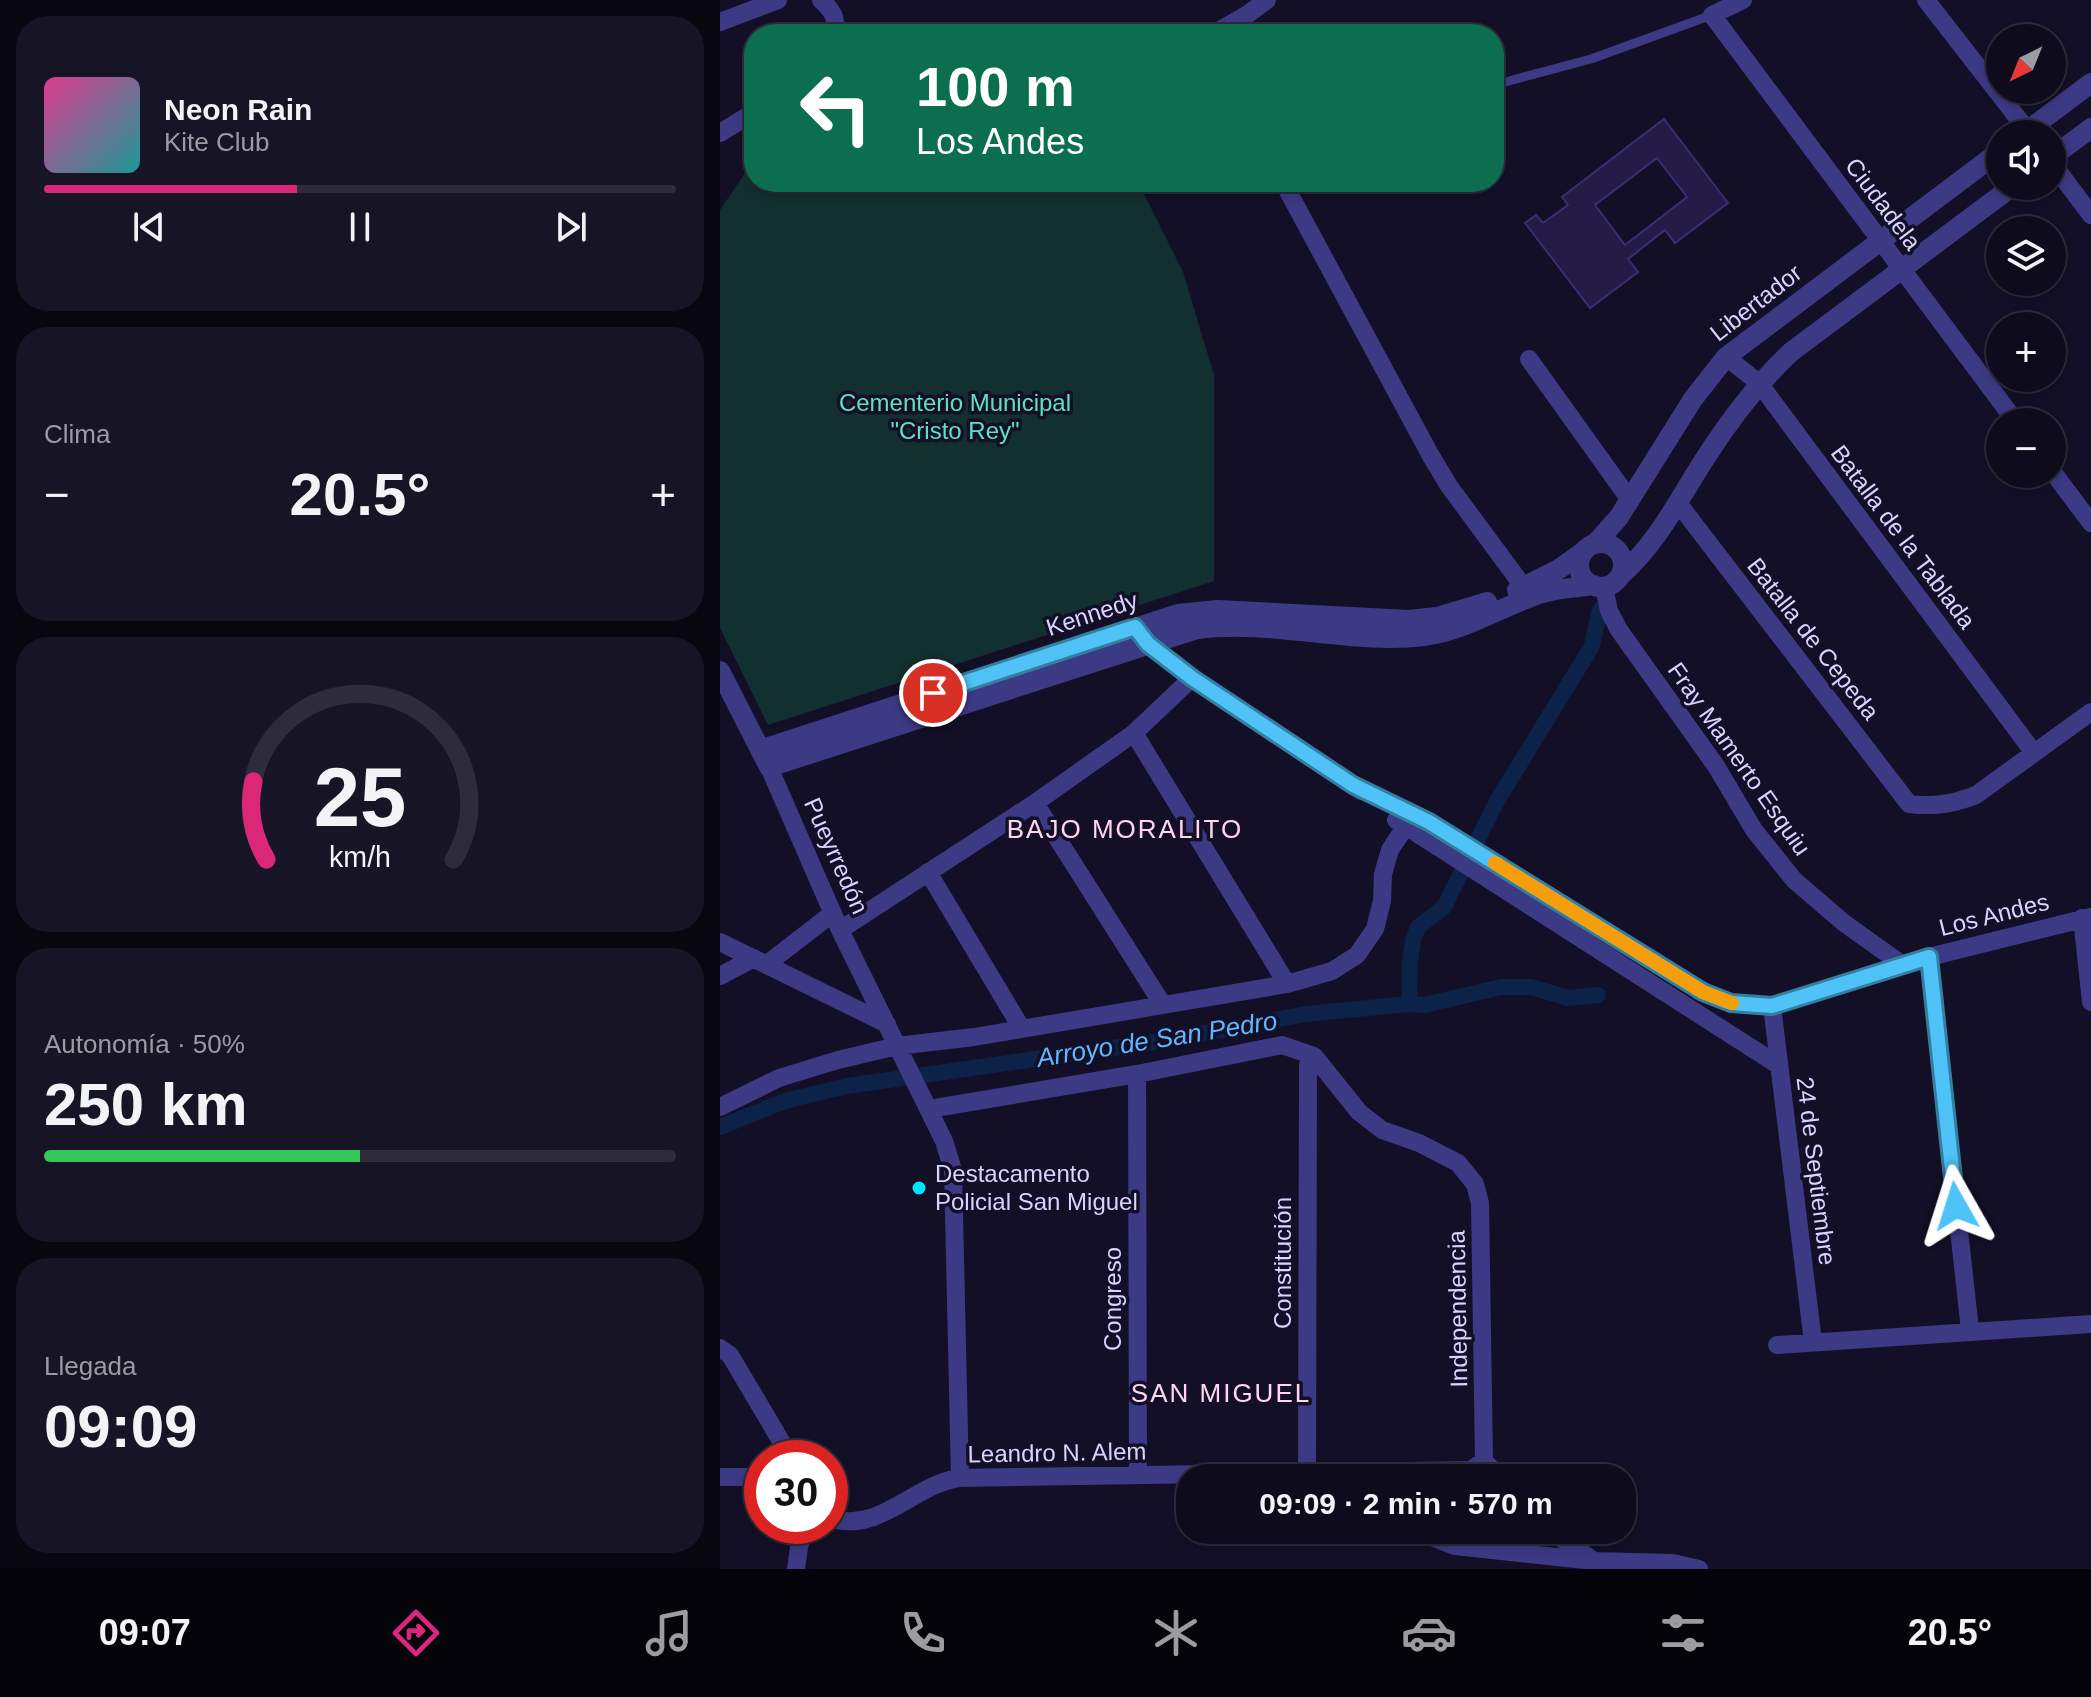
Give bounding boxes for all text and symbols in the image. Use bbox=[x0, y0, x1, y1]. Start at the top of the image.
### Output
north arrow bbox=[1986, 24, 2066, 104]
map controls bbox=[1986, 24, 2066, 488]
text: 100 m bbox=[916, 55, 1075, 118]
icon: left bbox=[784, 56, 888, 160]
text: Neon Rain bbox=[164, 93, 312, 126]
button: sound bbox=[1986, 120, 2066, 200]
text: Los Andes bbox=[916, 121, 1084, 162]
text: Kite Club bbox=[164, 127, 270, 157]
street label: Ciudadela bbox=[1840, 152, 1927, 255]
icon: previous bbox=[127, 205, 171, 249]
icon: pause bbox=[338, 205, 382, 249]
icon: next bbox=[549, 205, 593, 249]
button: layers bbox=[1986, 216, 2066, 296]
street label: Libertador bbox=[1705, 259, 1807, 347]
button: + bbox=[1986, 312, 2066, 392]
park label: Cementerio Municipal "Cristo Rey" bbox=[839, 389, 1071, 444]
button: − bbox=[1986, 408, 2066, 488]
text: Clima bbox=[44, 419, 110, 449]
street label: Batalla de la Tablada bbox=[1826, 440, 1981, 634]
text: 20.5° bbox=[290, 461, 430, 528]
text: − bbox=[44, 470, 70, 519]
text: + bbox=[650, 470, 676, 519]
street label: Batalla de Cepeda bbox=[1742, 553, 1885, 725]
street label: Kennedy bbox=[1043, 586, 1141, 641]
street label: Fray Mamerto Esquiu bbox=[1663, 657, 1816, 860]
pin bbox=[899, 659, 967, 727]
icon: arrive bbox=[911, 671, 955, 715]
text: 25 bbox=[314, 751, 406, 844]
street label: Pueyrredón bbox=[799, 794, 874, 918]
district label: BAJO MORALITO bbox=[1007, 814, 1243, 844]
text: km/h bbox=[329, 842, 391, 874]
street label: Los Andes bbox=[1936, 888, 2052, 941]
water label: Arroyo de San Pedro bbox=[1033, 1005, 1279, 1073]
text: Autonomía · 50% bbox=[44, 1029, 245, 1059]
text: 250 km bbox=[44, 1071, 248, 1138]
street label: 24 de Septiembre bbox=[1792, 1075, 1841, 1267]
place label: Destacamento Policial San Miguel bbox=[935, 1160, 1138, 1215]
position arrow bbox=[1914, 1164, 1998, 1248]
marker: Destacamento Policial San Miguel bbox=[910, 1179, 928, 1197]
street label: Constitución bbox=[1269, 1197, 1296, 1329]
street label: Independencia bbox=[1443, 1229, 1472, 1388]
street label: Congreso bbox=[1099, 1247, 1126, 1351]
text: Llegada bbox=[44, 1351, 137, 1381]
district label: SAN MIGUEL bbox=[1131, 1378, 1311, 1408]
text: 09:09 bbox=[44, 1393, 197, 1460]
street label: Leandro N. Alem bbox=[967, 1437, 1147, 1468]
speed limit sign: 30 bbox=[744, 1440, 848, 1544]
text: 09:09 · 2 min · 570 m bbox=[1259, 1487, 1553, 1520]
icon: directions bbox=[388, 1605, 444, 1661]
icon: music bbox=[641, 1605, 697, 1661]
icon: phone bbox=[895, 1605, 951, 1661]
icon: climate bbox=[1148, 1605, 1204, 1661]
icon: car bbox=[1401, 1605, 1457, 1661]
icon: filters bbox=[1655, 1605, 1711, 1661]
text: 09:07 bbox=[99, 1612, 191, 1653]
text: 20.5° bbox=[1908, 1612, 1992, 1653]

